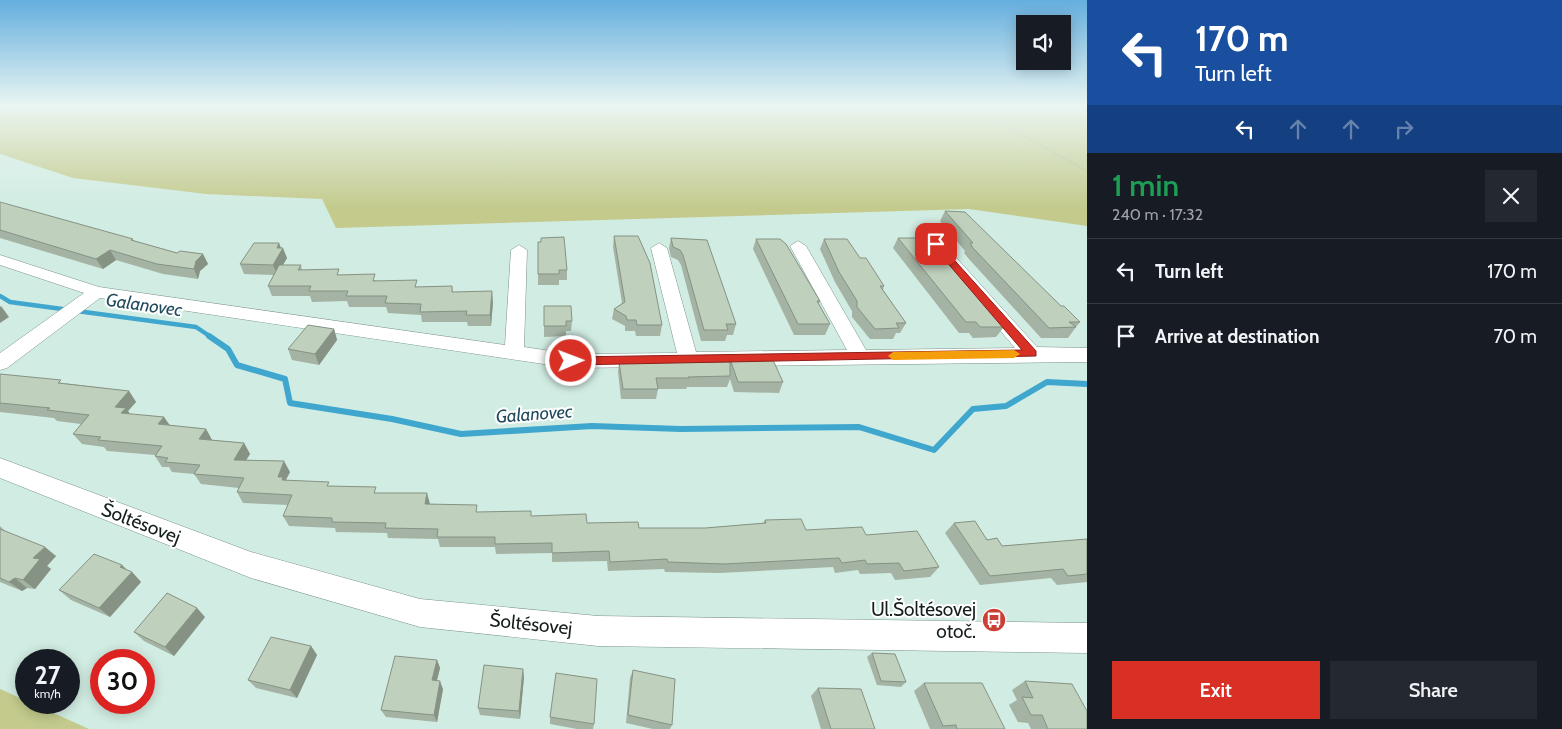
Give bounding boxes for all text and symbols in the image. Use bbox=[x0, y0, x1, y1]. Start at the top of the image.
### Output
map controls bbox=[1016, 15, 1071, 70]
button: sound bbox=[1016, 15, 1071, 70]
text: 170 m bbox=[1195, 17, 1288, 60]
icon: left bbox=[1112, 20, 1177, 85]
text: Turn left bbox=[1195, 60, 1272, 87]
icon: left bbox=[1231, 115, 1259, 143]
icon: ahead bbox=[1284, 115, 1312, 143]
icon: ahead bbox=[1337, 115, 1365, 143]
icon: right bbox=[1390, 115, 1418, 143]
text: 1 min bbox=[1112, 167, 1179, 204]
button: close bbox=[1485, 170, 1537, 222]
text: 240 m · 17:32 bbox=[1112, 205, 1203, 224]
pin bbox=[915, 223, 957, 265]
icon: arrive bbox=[922, 230, 950, 258]
icon: left bbox=[1112, 257, 1140, 285]
text: Turn left bbox=[1155, 260, 1223, 283]
text: 170 m bbox=[1487, 260, 1537, 283]
water label: Galanovec bbox=[104, 289, 184, 321]
icon: arrive bbox=[1112, 322, 1140, 350]
text: Arrive at destination bbox=[1155, 325, 1319, 348]
text: 70 m bbox=[1493, 325, 1537, 348]
position arrow bbox=[544, 334, 596, 386]
water label: Galanovec bbox=[495, 400, 574, 428]
street label: Šoltésovej bbox=[98, 496, 184, 549]
place label: Ul.Šoltésovej otoč. bbox=[871, 597, 976, 643]
street label: Šoltésovej bbox=[488, 607, 574, 640]
bus stop icon: Ul.Šoltésovej otoč. bbox=[981, 607, 1007, 633]
speed limit sign: 30 bbox=[90, 649, 155, 714]
text: 27 bbox=[35, 660, 60, 690]
button: Exit bbox=[1112, 661, 1320, 719]
button: Share bbox=[1330, 661, 1537, 719]
text: km/h bbox=[34, 686, 61, 701]

